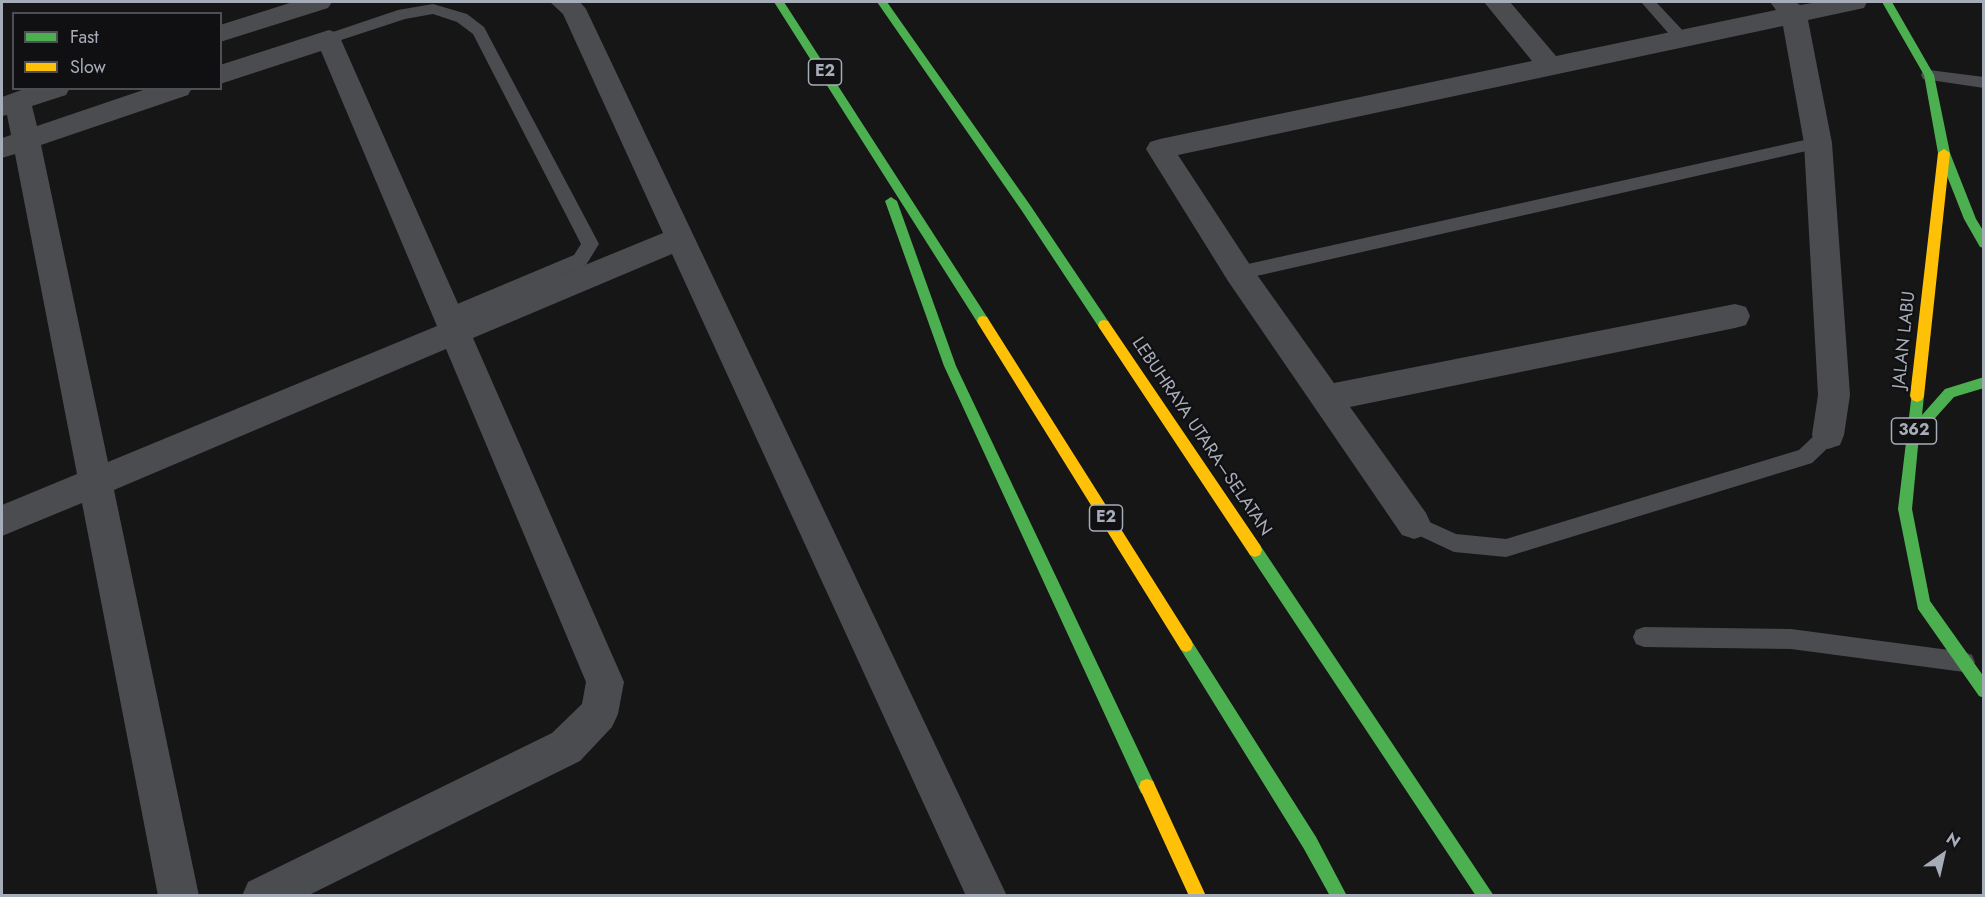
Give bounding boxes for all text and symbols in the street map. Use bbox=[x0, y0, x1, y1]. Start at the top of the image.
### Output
legend bbox=[12, 12, 222, 90]
text: Fast bbox=[70, 24, 99, 50]
text: Slow bbox=[70, 54, 106, 80]
road number: E2 bbox=[808, 59, 842, 85]
street label: JALAN LABU bbox=[1889, 290, 1921, 390]
street label: LEBUHRAYA UTARA–SELATAN bbox=[1126, 334, 1276, 540]
road number: 362 bbox=[1892, 418, 1936, 444]
road number: E2 bbox=[1090, 505, 1122, 531]
north arrow bbox=[1913, 825, 1973, 885]
text: N bbox=[1942, 827, 1965, 853]

